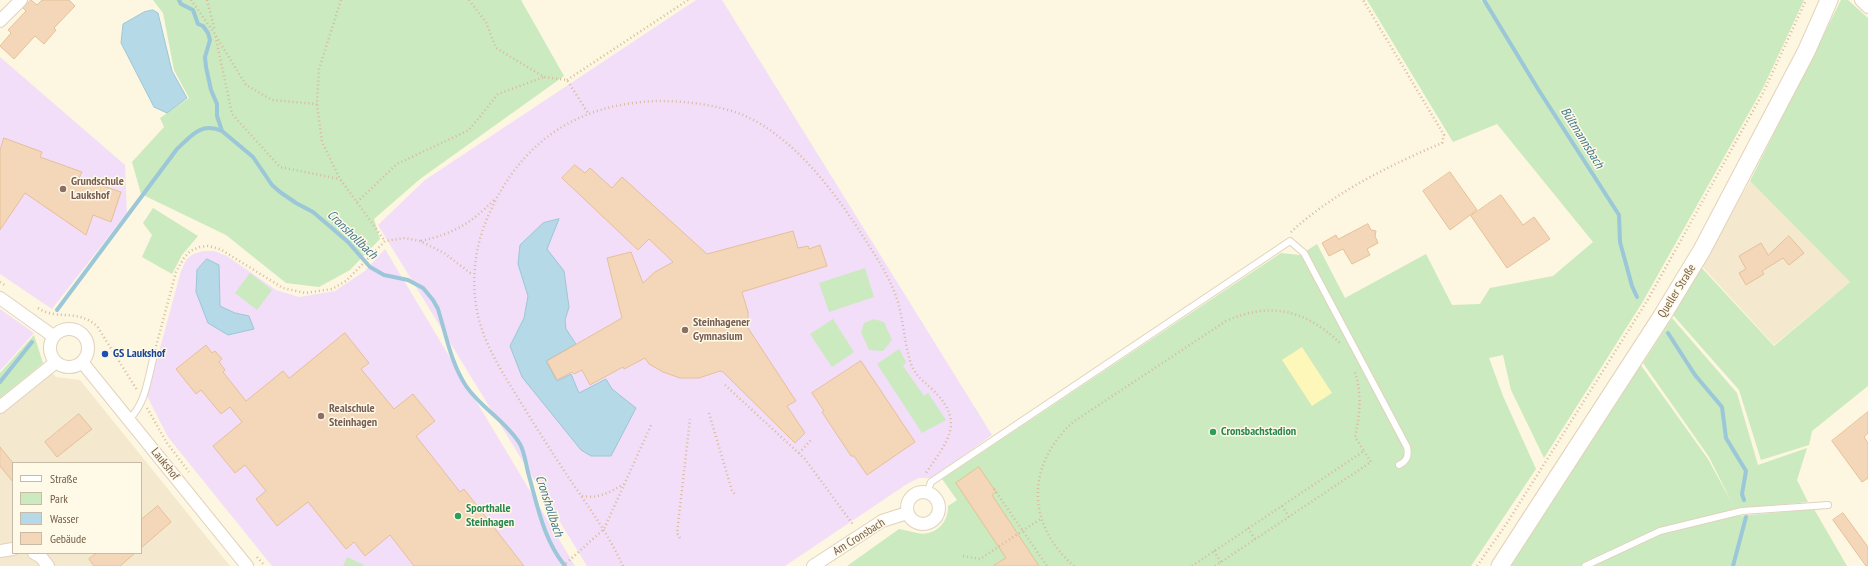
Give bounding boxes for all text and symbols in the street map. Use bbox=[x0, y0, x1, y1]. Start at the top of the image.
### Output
water label: Bültmannsbach bbox=[1557, 105, 1607, 171]
place label: Grundschule Laukshof bbox=[71, 175, 124, 203]
marker: Grundschule Laukshof bbox=[58, 184, 68, 194]
water label: Cronshollbach bbox=[324, 207, 380, 263]
street label: Queller Straße bbox=[1655, 262, 1699, 320]
place label: Steinhagener Gymnasium bbox=[693, 316, 750, 344]
marker: Steinhagener Gymnasium bbox=[680, 325, 690, 335]
place label: GS Laukshof bbox=[113, 347, 165, 361]
marker: GS Laukshof bbox=[100, 349, 110, 359]
place label: Realschule Steinhagen bbox=[329, 402, 377, 430]
marker: Realschule Steinhagen bbox=[316, 411, 326, 421]
place label: Cronsbachstadion bbox=[1221, 425, 1296, 439]
marker: Cronsbachstadion bbox=[1208, 427, 1218, 437]
street label: Laukshof bbox=[148, 445, 182, 483]
legend bbox=[12, 462, 142, 554]
text: Straße bbox=[50, 471, 77, 486]
water label: Cronshollbach bbox=[532, 473, 566, 539]
text: Park bbox=[50, 491, 68, 506]
place label: Sporthalle Steinhagen bbox=[466, 502, 514, 530]
text: Wasser bbox=[50, 511, 79, 526]
marker: Sporthalle Steinhagen bbox=[453, 511, 463, 521]
street label: Am Cronsbach bbox=[830, 515, 888, 559]
text: Gebäude bbox=[50, 531, 86, 546]

